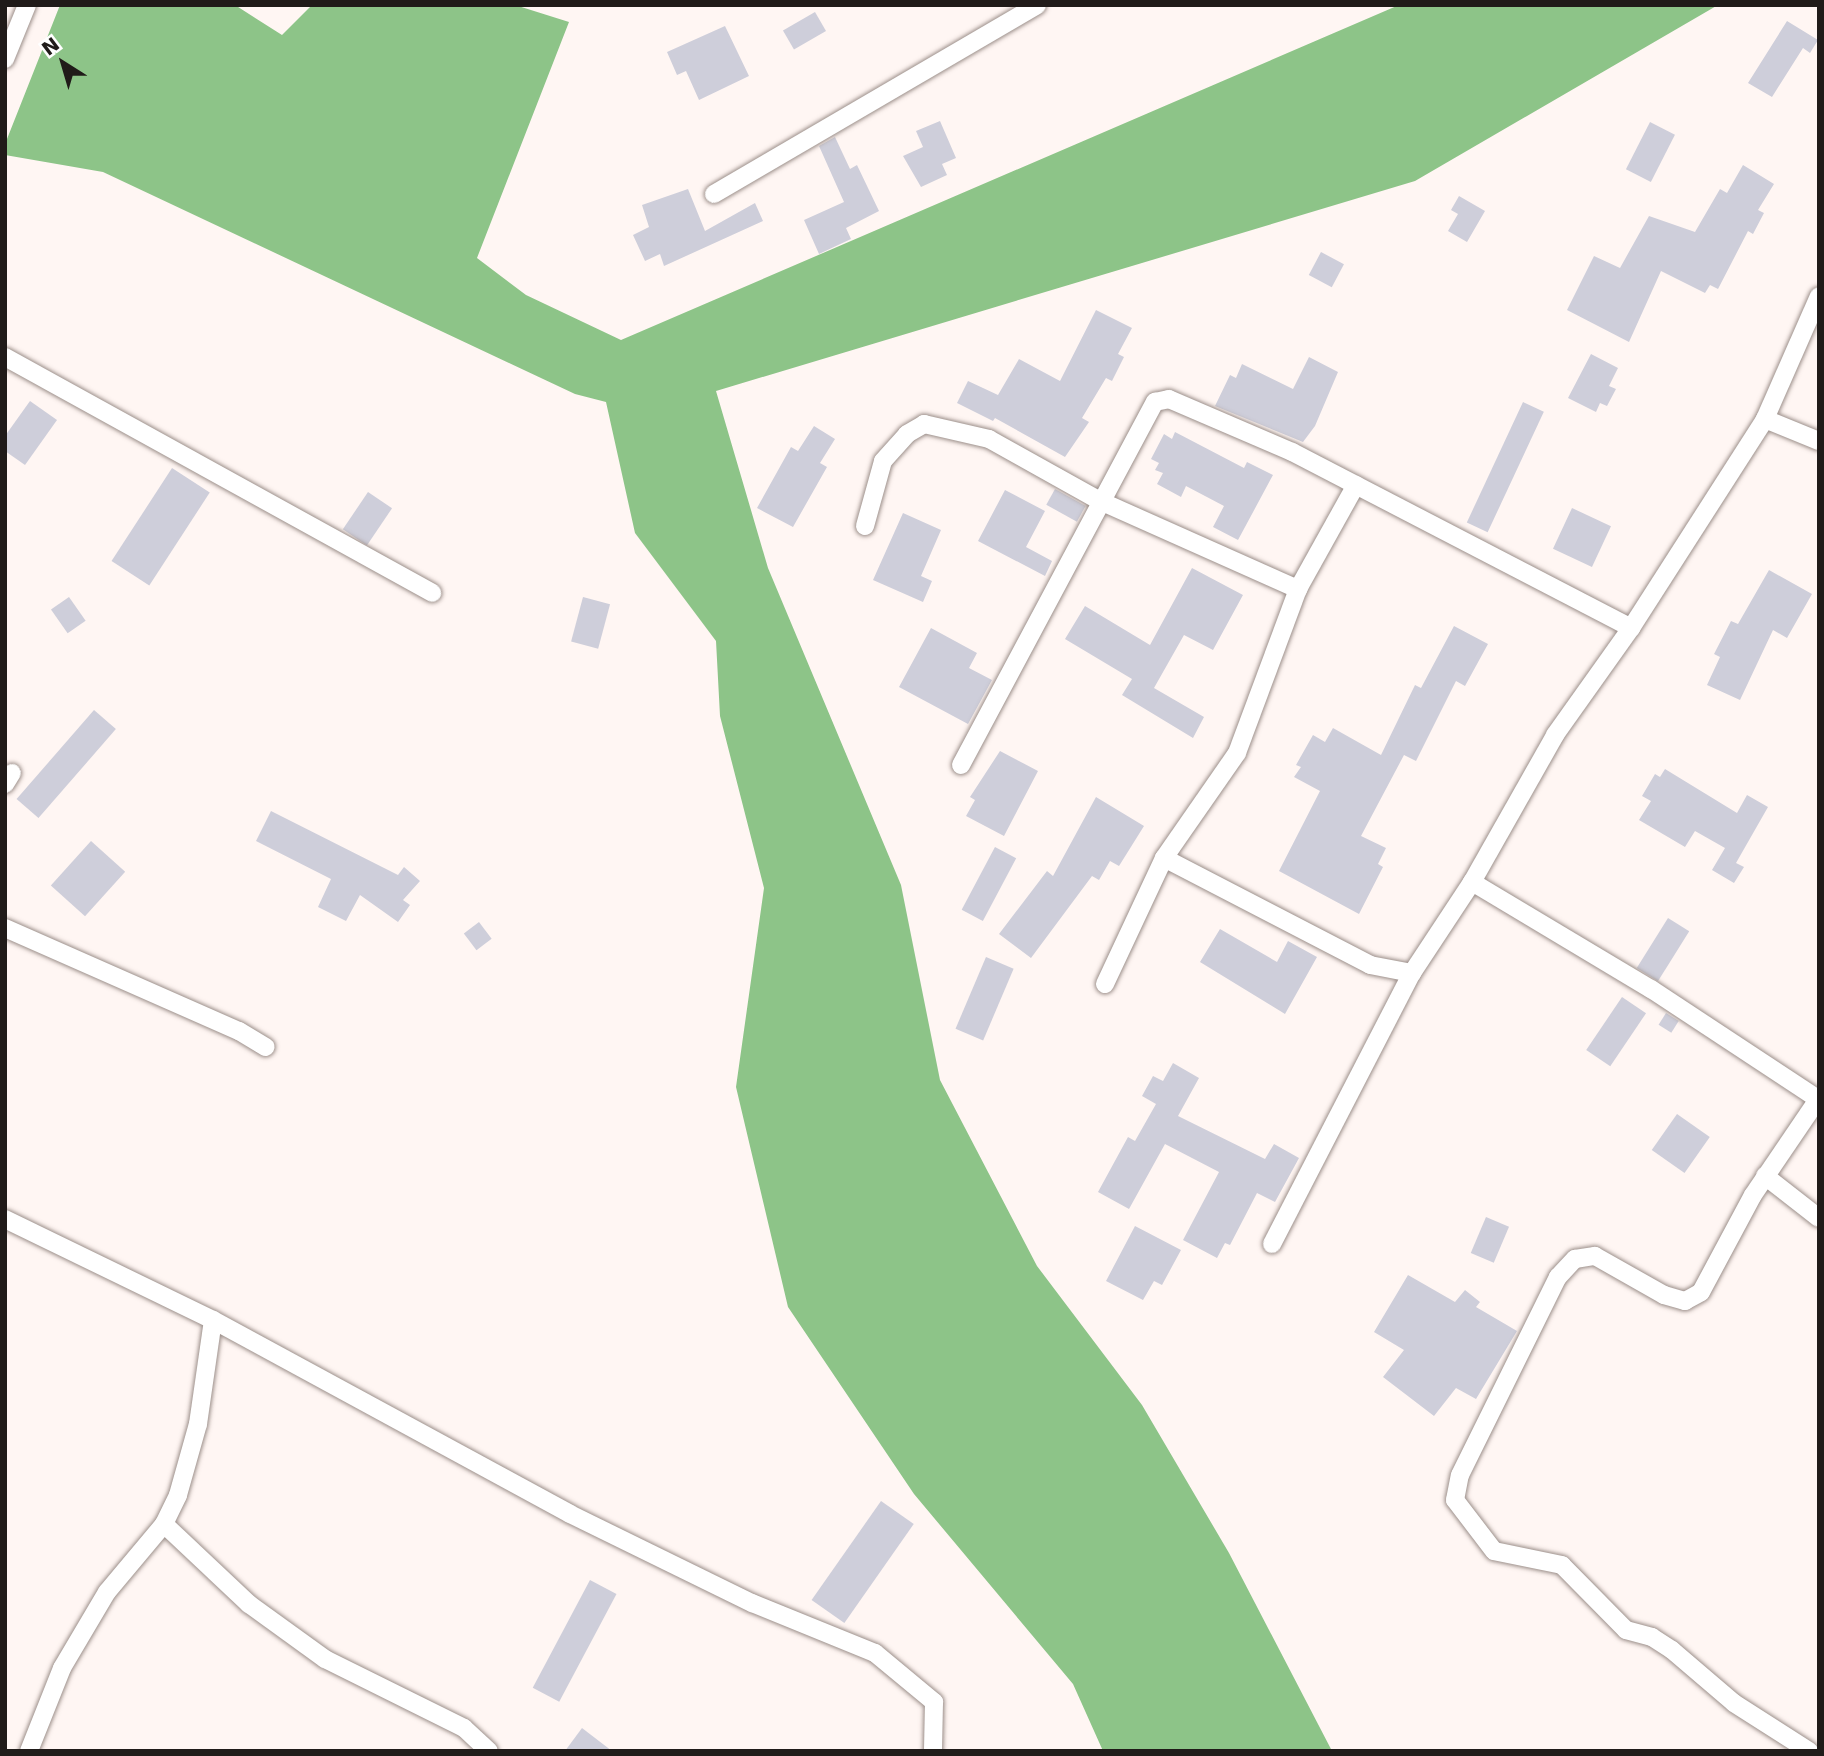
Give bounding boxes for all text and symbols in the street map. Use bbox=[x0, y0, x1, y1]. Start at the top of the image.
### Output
north arrow bbox=[28, 28, 98, 98]
text: N bbox=[37, 33, 63, 60]

